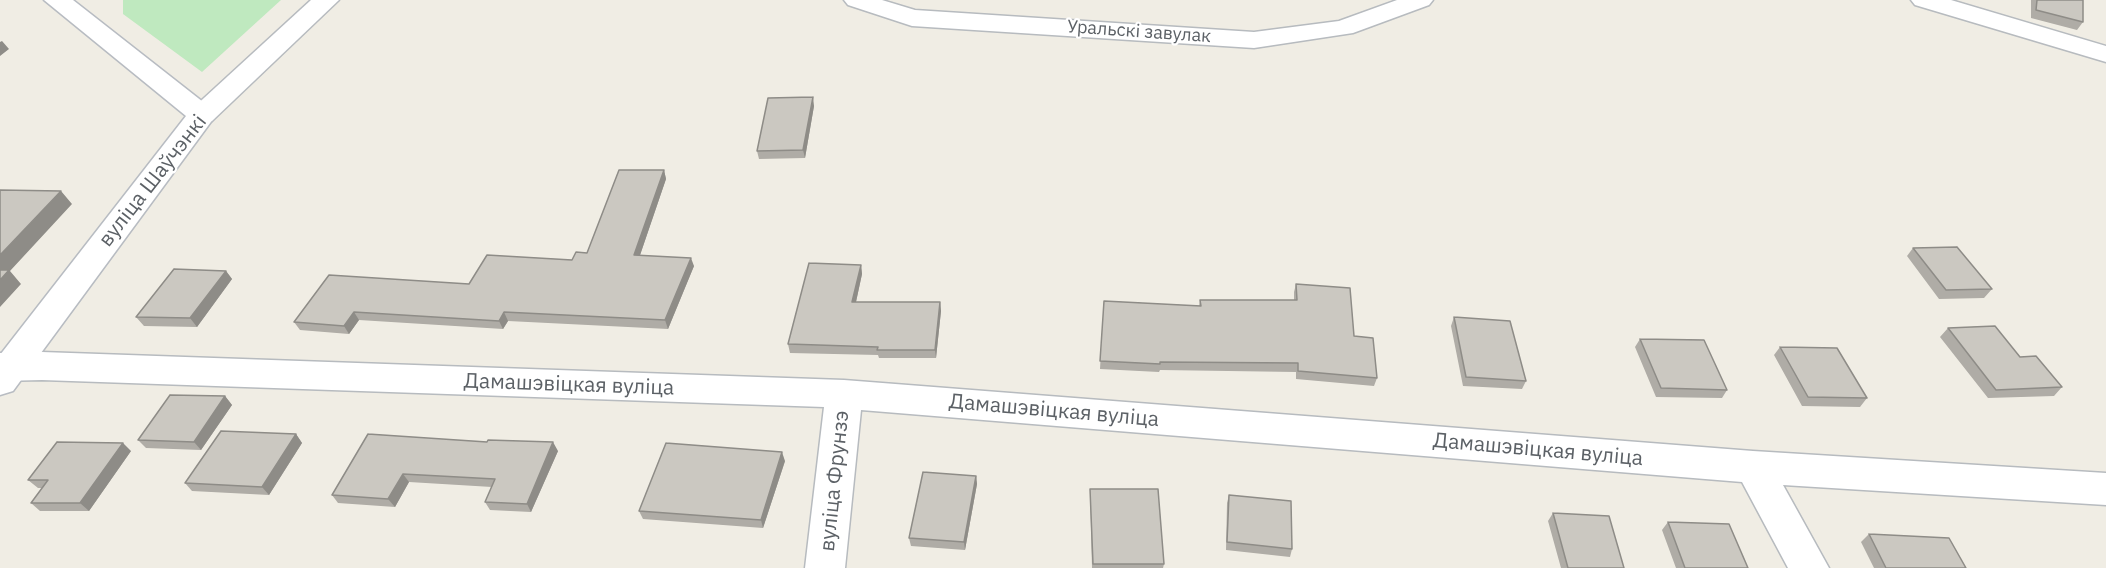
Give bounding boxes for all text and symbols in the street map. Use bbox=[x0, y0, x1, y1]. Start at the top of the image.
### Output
street label: Уральскі завулак bbox=[1066, 16, 1212, 48]
street label: вуліца Шаўчэнкі bbox=[94, 110, 212, 252]
street label: Дамашэвіцкая вуліца bbox=[463, 369, 675, 401]
street label: Дамашэвіцкая вуліца bbox=[948, 389, 1160, 433]
street label: вуліца Фрунзэ bbox=[815, 409, 855, 553]
street label: Дамашэвіцкая вуліца bbox=[1432, 428, 1644, 472]

